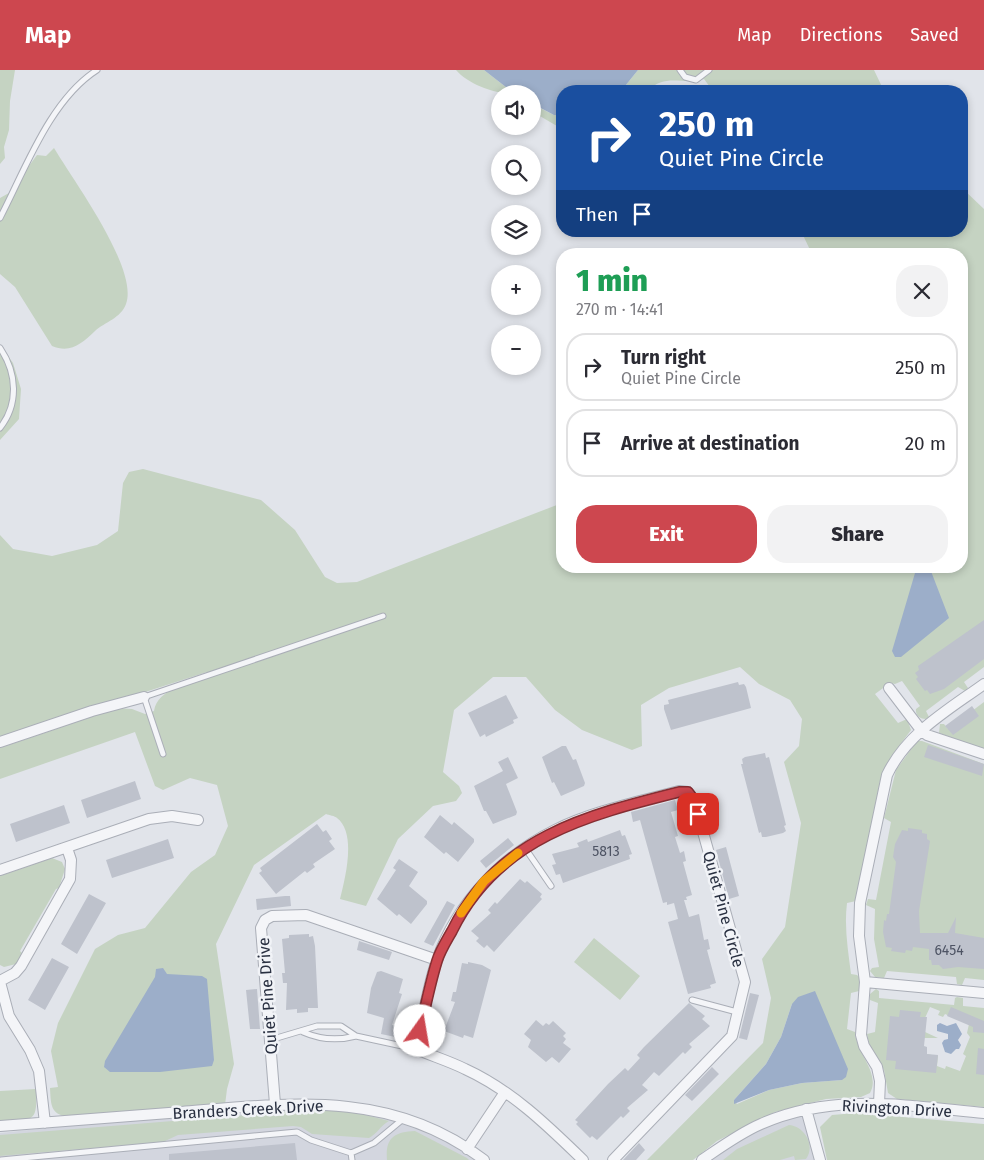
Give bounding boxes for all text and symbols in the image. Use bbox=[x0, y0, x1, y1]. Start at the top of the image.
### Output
text: Map bbox=[25, 21, 71, 49]
text: Map bbox=[737, 24, 772, 46]
text: Directions bbox=[800, 24, 882, 46]
text: Saved bbox=[910, 24, 959, 46]
map controls bbox=[491, 85, 541, 375]
button: sound bbox=[491, 85, 541, 135]
text: 250 m bbox=[659, 103, 754, 145]
icon: right bbox=[576, 105, 641, 170]
button: search bbox=[491, 145, 541, 195]
text: Quiet Pine Circle bbox=[659, 145, 824, 172]
icon: arrive bbox=[628, 200, 656, 228]
text: Then bbox=[576, 203, 618, 226]
button: layers bbox=[491, 205, 541, 255]
text: 1 min bbox=[576, 263, 648, 299]
button: + bbox=[491, 265, 541, 315]
button: close bbox=[896, 265, 948, 317]
text: 270 m · 14:41 bbox=[576, 300, 664, 319]
button: − bbox=[491, 325, 541, 375]
text: Turn right bbox=[621, 346, 706, 369]
icon: right bbox=[578, 353, 606, 381]
text: 250 m bbox=[895, 356, 946, 379]
text: Quiet Pine Circle bbox=[621, 369, 741, 388]
icon: arrive bbox=[578, 429, 606, 457]
text: Arrive at destination bbox=[621, 432, 800, 455]
text: 20 m bbox=[905, 432, 946, 455]
button: Exit bbox=[576, 505, 757, 563]
button: Share bbox=[767, 505, 948, 563]
pin bbox=[677, 793, 719, 835]
icon: arrive bbox=[684, 800, 712, 828]
house number: 5813 bbox=[592, 843, 620, 860]
street label: Quiet Pine Circle bbox=[699, 849, 748, 969]
street label: Quiet Pine Drive bbox=[254, 937, 281, 1055]
house number: 6454 bbox=[934, 942, 964, 959]
position arrow bbox=[393, 1004, 445, 1056]
street label: Branders Creek Drive bbox=[172, 1096, 324, 1123]
street label: Rivington Drive bbox=[841, 1096, 953, 1121]

